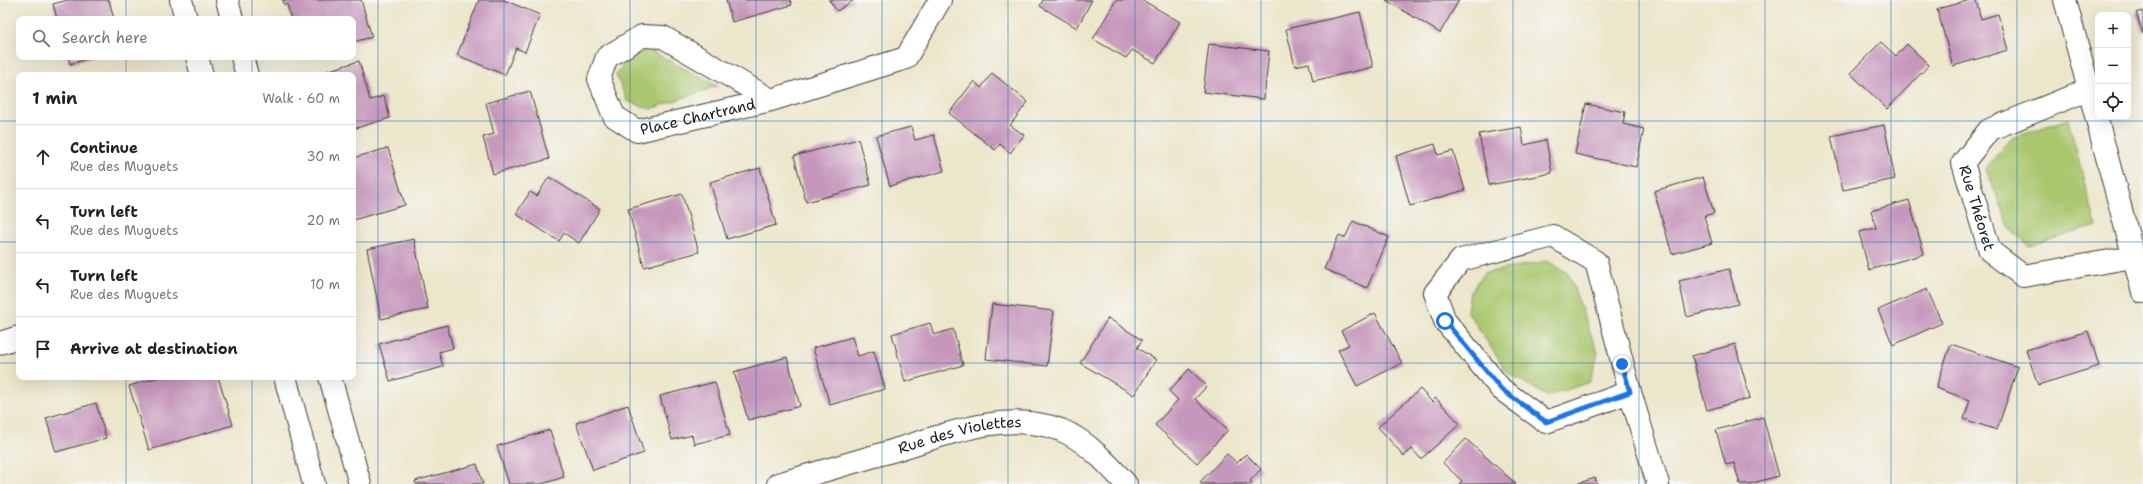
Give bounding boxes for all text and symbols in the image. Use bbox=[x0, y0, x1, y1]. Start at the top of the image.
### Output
map controls bbox=[2095, 12, 2131, 120]
button: + bbox=[2095, 12, 2131, 48]
search box bbox=[16, 16, 356, 60]
icon: search bbox=[30, 27, 52, 49]
text: Search here bbox=[62, 28, 148, 48]
button: − bbox=[2095, 48, 2131, 84]
button: locate bbox=[2095, 84, 2131, 120]
text: 1 min bbox=[32, 87, 77, 109]
text: Walk · 60 m bbox=[263, 90, 340, 107]
street label: Place Chartrand bbox=[638, 94, 758, 140]
text: Continue bbox=[70, 138, 138, 158]
icon: ahead bbox=[32, 146, 54, 168]
text: 30 m bbox=[306, 148, 340, 165]
text: Rue des Muguets bbox=[70, 158, 178, 175]
street label: Rue Théoret bbox=[1954, 163, 1999, 253]
text: Turn left bbox=[70, 202, 138, 222]
icon: left bbox=[32, 210, 54, 232]
text: 20 m bbox=[307, 212, 340, 229]
text: Rue des Muguets bbox=[70, 222, 178, 239]
text: Turn left bbox=[70, 266, 138, 286]
icon: left bbox=[32, 274, 54, 296]
text: 10 m bbox=[310, 276, 340, 293]
text: Rue des Muguets bbox=[70, 286, 178, 303]
route start bbox=[1436, 312, 1454, 330]
icon: arrive bbox=[32, 338, 54, 360]
text: Arrive at destination bbox=[70, 339, 238, 359]
route end bbox=[1613, 355, 1631, 373]
street label: Rue des Violettes bbox=[895, 412, 1022, 459]

